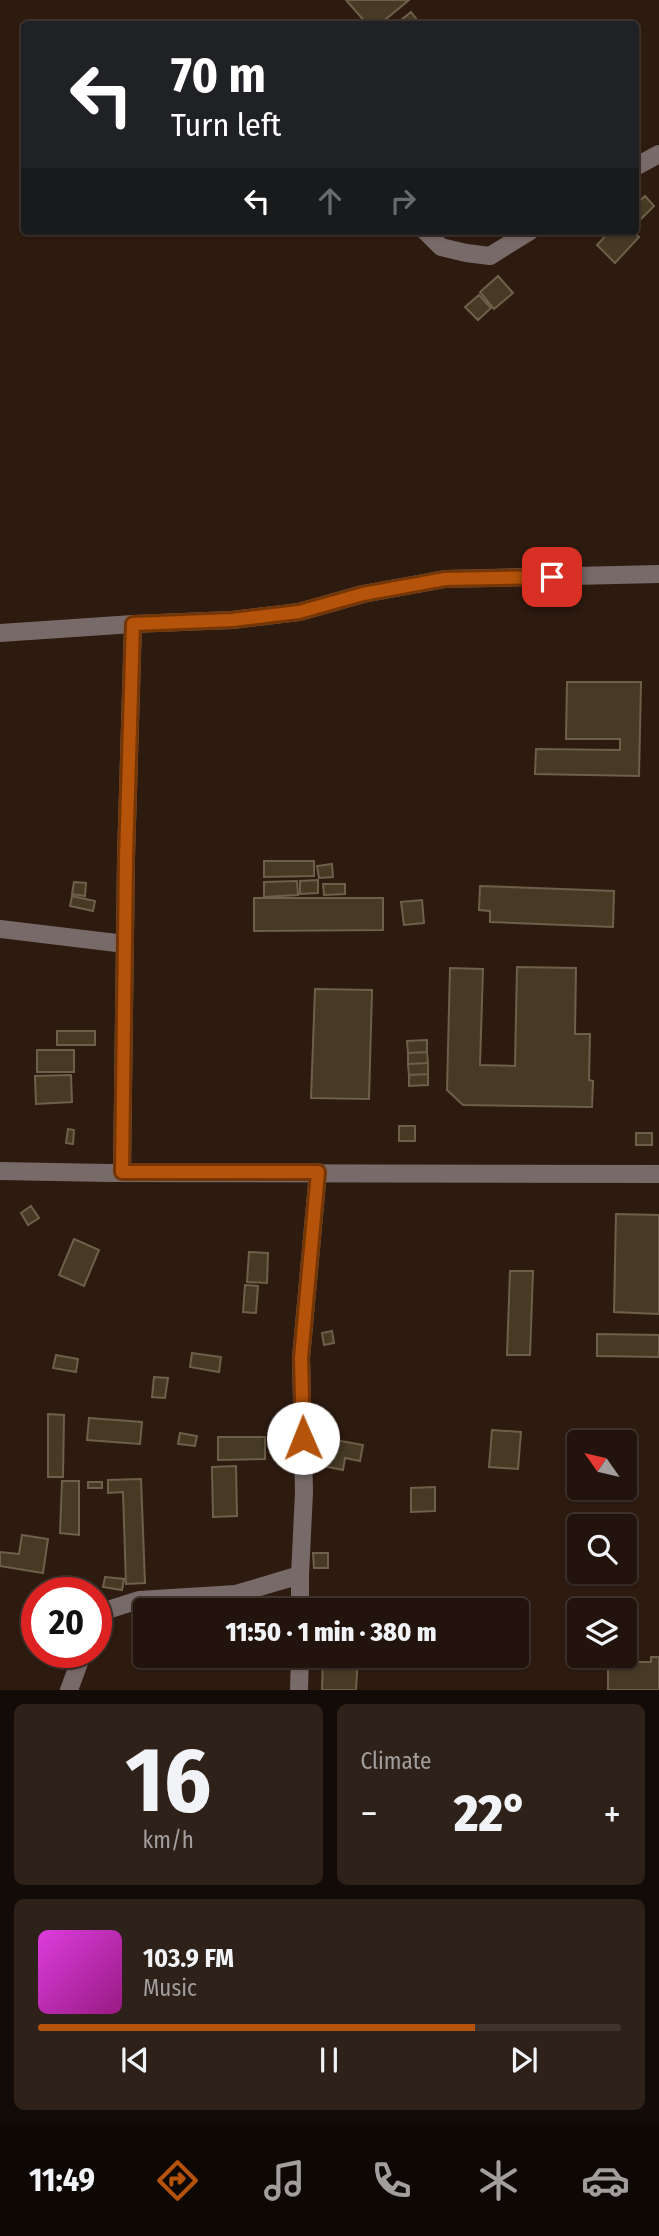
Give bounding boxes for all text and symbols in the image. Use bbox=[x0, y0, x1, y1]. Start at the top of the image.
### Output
text: 70 m bbox=[171, 46, 266, 105]
icon: left bbox=[56, 49, 147, 140]
text: Turn left bbox=[171, 106, 281, 144]
icon: left bbox=[238, 182, 276, 220]
icon: ahead bbox=[311, 182, 349, 220]
icon: right bbox=[384, 182, 422, 220]
pin bbox=[522, 547, 582, 607]
icon: arrive bbox=[533, 558, 571, 596]
position arrow bbox=[266, 1401, 340, 1475]
north arrow bbox=[567, 1430, 637, 1500]
map controls bbox=[567, 1430, 637, 1668]
button: search bbox=[567, 1514, 637, 1584]
speed limit sign: 20 bbox=[21, 1577, 112, 1668]
button: layers bbox=[567, 1598, 637, 1668]
text: 11:50 · 1 min · 380 m bbox=[226, 1617, 436, 1648]
text: 16 bbox=[125, 1726, 211, 1835]
text: Climate bbox=[361, 1747, 431, 1775]
text: 22° bbox=[454, 1782, 527, 1845]
text: − bbox=[361, 1791, 378, 1837]
text: + bbox=[604, 1791, 621, 1837]
text: km/h bbox=[143, 1826, 194, 1854]
text: 103.9 FM bbox=[143, 1943, 234, 1974]
text: Music bbox=[143, 1974, 197, 2002]
icon: previous bbox=[116, 2041, 154, 2079]
icon: pause bbox=[310, 2041, 348, 2079]
icon: next bbox=[505, 2041, 543, 2079]
icon: directions bbox=[153, 2156, 202, 2205]
icon: music bbox=[260, 2156, 309, 2205]
icon: phone bbox=[367, 2156, 416, 2205]
icon: climate bbox=[474, 2156, 523, 2205]
icon: car bbox=[581, 2156, 630, 2205]
text: 11:49 bbox=[29, 2161, 95, 2199]

